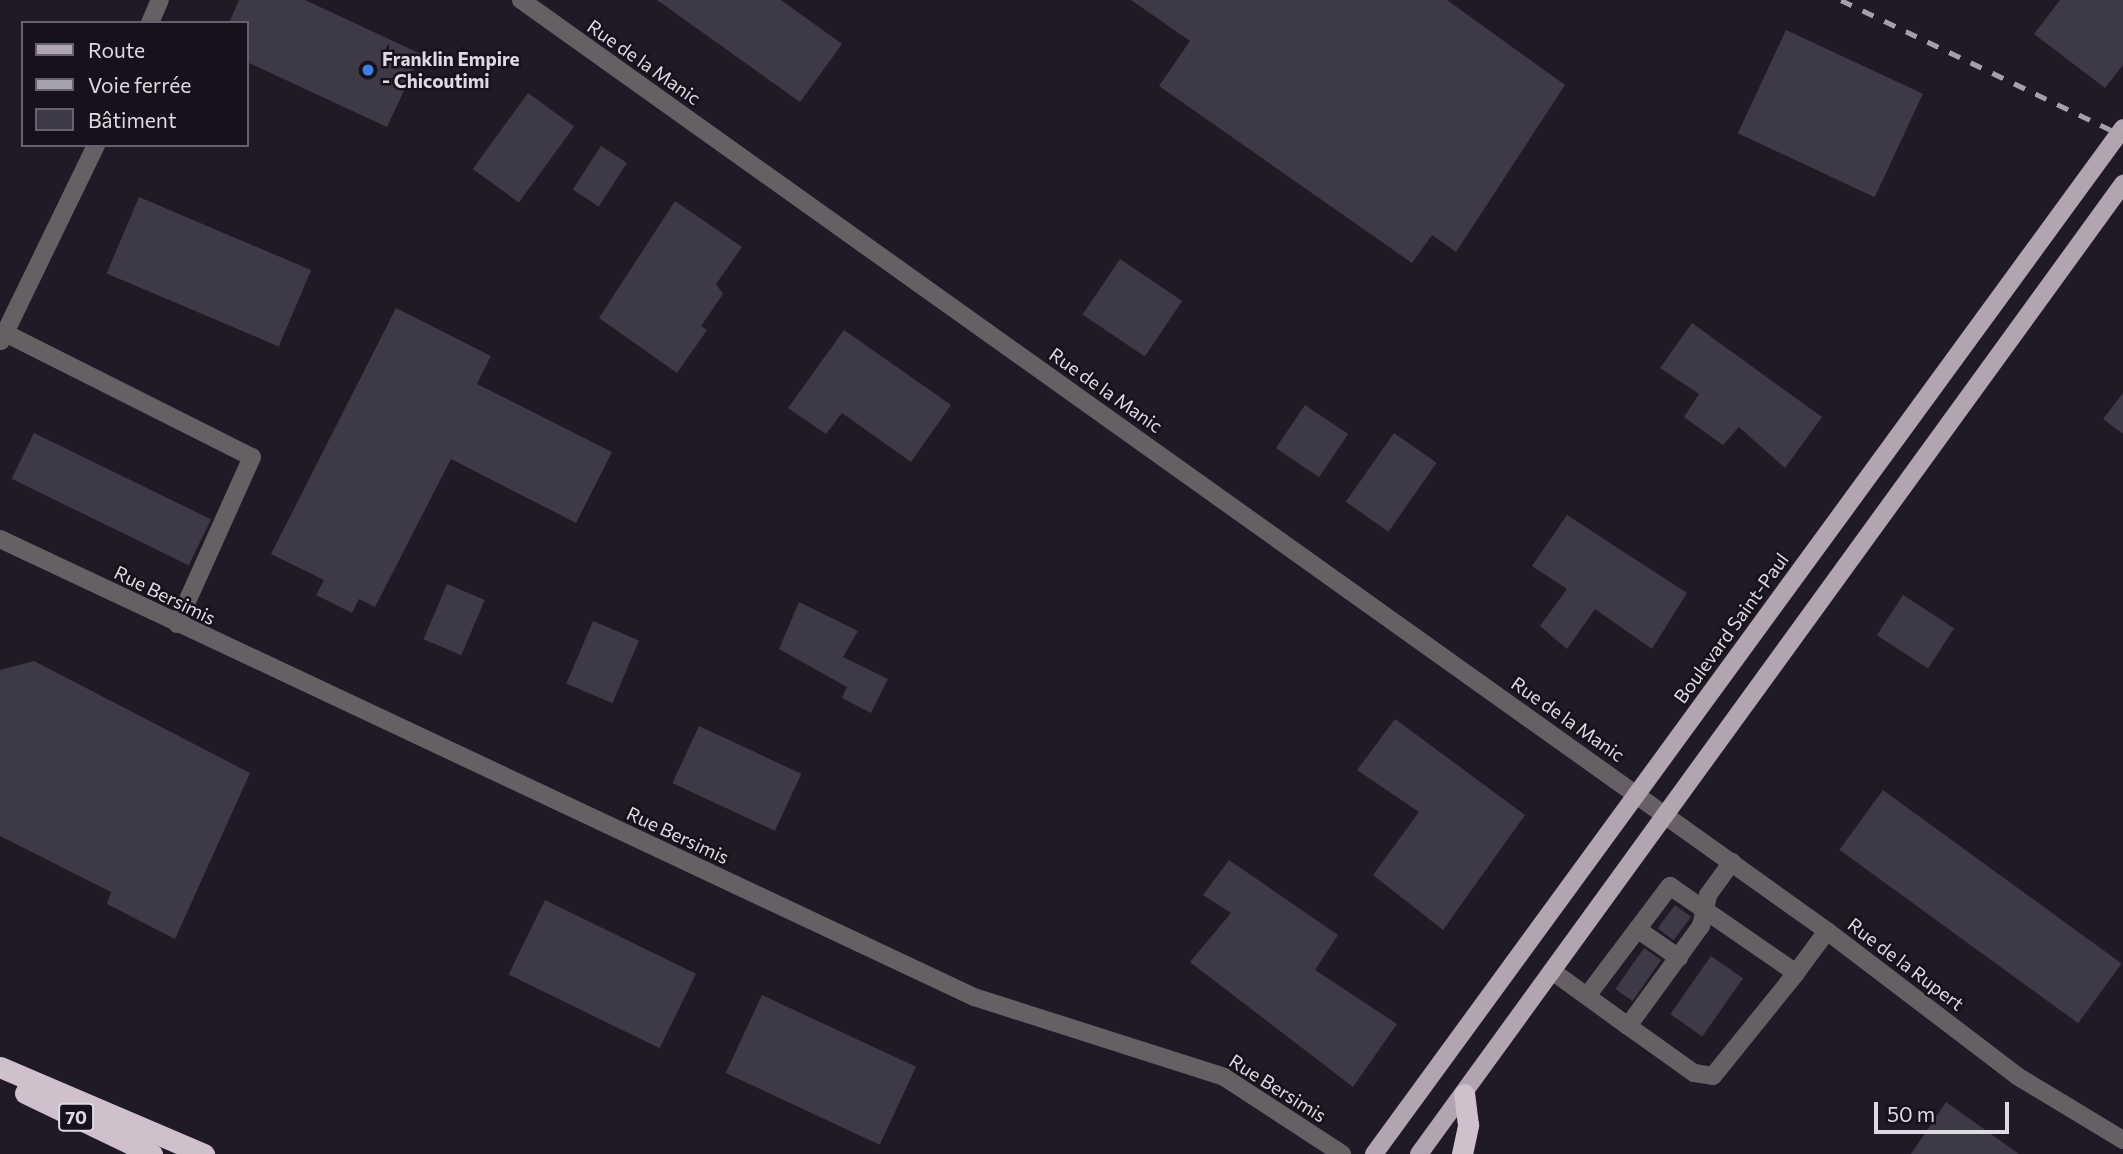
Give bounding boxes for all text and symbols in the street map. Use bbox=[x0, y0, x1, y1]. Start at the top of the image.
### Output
street label: Rue de la Manic bbox=[583, 15, 705, 109]
legend bbox=[21, 21, 248, 147]
text: Route bbox=[88, 37, 145, 62]
place label: Franklin Empire - Chicoutimi bbox=[382, 48, 519, 92]
marker: Franklin Empire - Chicoutimi bbox=[360, 62, 376, 78]
text: Voie ferrée bbox=[88, 72, 191, 97]
text: Bâtiment bbox=[88, 107, 177, 132]
street label: Rue de la Manic bbox=[1045, 343, 1167, 437]
street label: Boulevard Saint-Paul bbox=[1669, 548, 1793, 708]
street label: Rue Bersimis bbox=[111, 561, 219, 629]
street label: Rue de la Manic bbox=[1507, 672, 1629, 766]
street label: Rue Bersimis bbox=[623, 801, 733, 869]
street label: Rue de la Rupert bbox=[1843, 913, 1969, 1015]
street label: Rue Bersimis bbox=[1225, 1049, 1331, 1127]
scale bar bbox=[1878, 1088, 2013, 1132]
text: 50 m bbox=[1887, 1101, 1935, 1126]
road number: 70 bbox=[57, 1102, 95, 1132]

